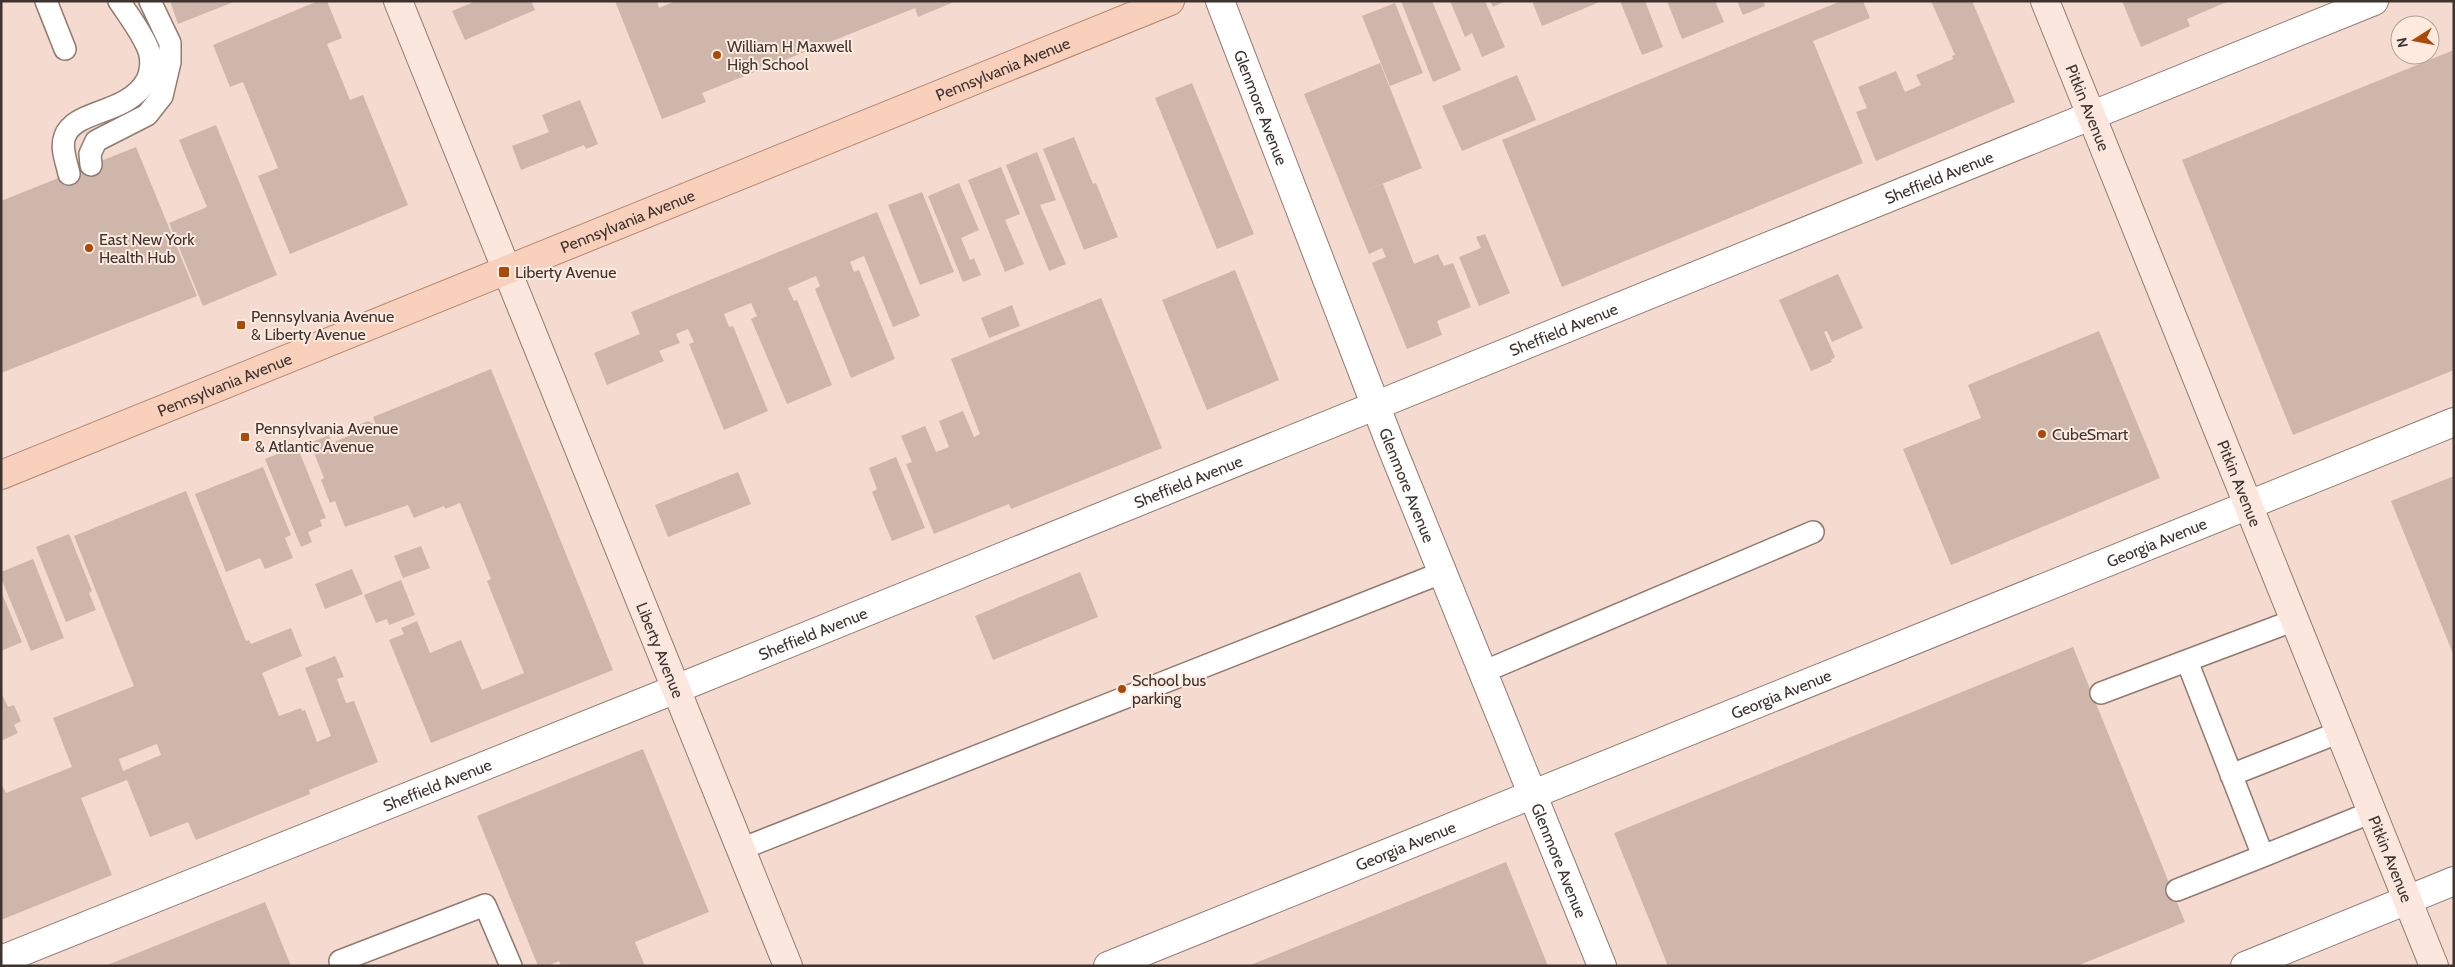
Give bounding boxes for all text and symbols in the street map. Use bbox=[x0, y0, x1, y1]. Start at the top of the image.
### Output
north arrow bbox=[2390, 15, 2440, 65]
street label: Pennsylvania Avenue bbox=[933, 34, 1073, 105]
text: N bbox=[2392, 36, 2412, 49]
place label: William H Maxwell High School bbox=[727, 37, 852, 74]
street label: Glenmore Avenue bbox=[1230, 47, 1291, 168]
marker: William H Maxwell High School bbox=[711, 49, 723, 61]
street label: Pitkin Avenue bbox=[2062, 62, 2114, 154]
street label: Sheffield Avenue bbox=[1882, 147, 1996, 208]
street label: Pennsylvania Avenue bbox=[558, 186, 698, 257]
place label: East New York Health Hub bbox=[99, 230, 195, 267]
marker: East New York Health Hub bbox=[83, 242, 95, 254]
place label: Liberty Avenue bbox=[515, 263, 616, 282]
marker: Liberty Avenue bbox=[497, 265, 511, 279]
street label: Sheffield Avenue bbox=[1507, 299, 1621, 360]
place label: Pennsylvania Avenue & Liberty Avenue bbox=[251, 307, 394, 344]
marker: Pennsylvania Avenue & Liberty Avenue bbox=[235, 319, 247, 331]
street label: Pennsylvania Avenue bbox=[155, 349, 295, 421]
place label: Pennsylvania Avenue & Atlantic Avenue bbox=[255, 419, 398, 456]
street label: Glenmore Avenue bbox=[1375, 425, 1438, 545]
place label: CubeSmart bbox=[2052, 425, 2129, 444]
marker: CubeSmart bbox=[2036, 428, 2048, 440]
marker: Pennsylvania Avenue & Atlantic Avenue bbox=[239, 431, 251, 443]
street label: Pitkin Avenue bbox=[2213, 437, 2265, 530]
street label: Sheffield Avenue bbox=[1131, 451, 1245, 512]
street label: Georgia Avenue bbox=[2104, 514, 2210, 571]
street label: Liberty Avenue bbox=[632, 600, 688, 701]
street label: Sheffield Avenue bbox=[756, 604, 870, 664]
street label: Georgia Avenue bbox=[1728, 666, 1834, 723]
place label: School bus parking bbox=[1132, 671, 1207, 708]
marker: School bus parking bbox=[1116, 683, 1128, 695]
street label: Sheffield Avenue bbox=[380, 755, 494, 816]
street label: Glenmore Avenue bbox=[1527, 801, 1590, 921]
street label: Pitkin Avenue bbox=[2364, 813, 2416, 905]
street label: Georgia Avenue bbox=[1353, 817, 1459, 875]

